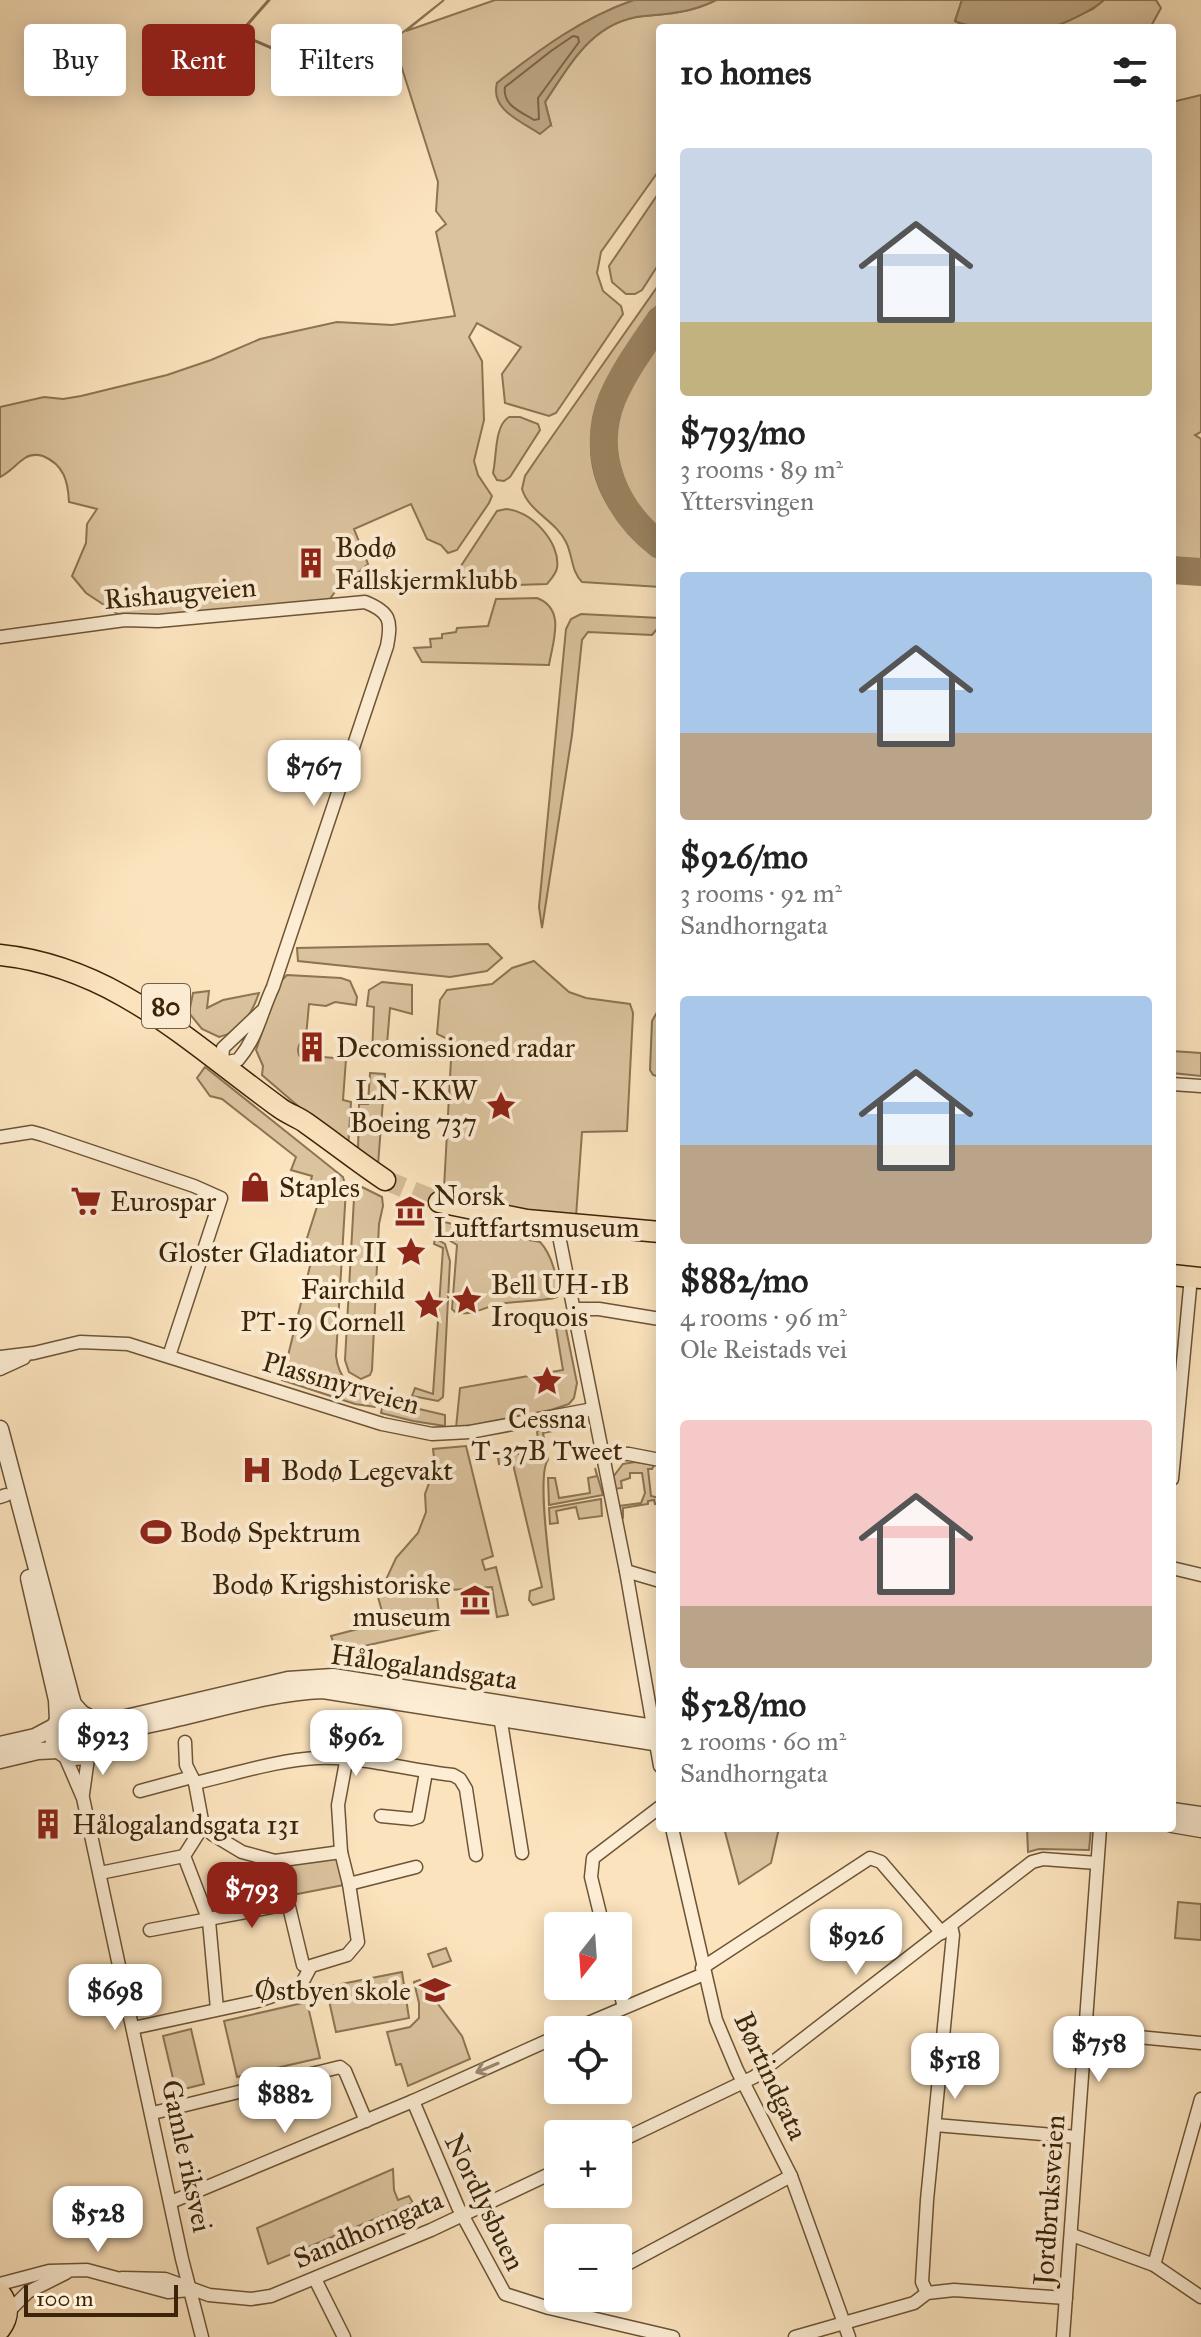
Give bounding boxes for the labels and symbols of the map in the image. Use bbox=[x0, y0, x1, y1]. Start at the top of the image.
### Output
place label: Bodø Fallskjermklubb bbox=[335, 530, 518, 597]
building icon: Bodø Fallskjermklubb bbox=[294, 546, 328, 580]
street label: Rishaugveien bbox=[102, 569, 258, 617]
pin: $767 bbox=[267, 740, 361, 808]
road number: 80 bbox=[142, 984, 190, 1028]
building icon: Decomissioned radar bbox=[295, 1030, 329, 1064]
place label: Decomissioned radar bbox=[336, 1030, 575, 1065]
place label: LN-KKW Boeing 737 bbox=[349, 1073, 478, 1140]
place icon: LN-KKW Boeing 737 bbox=[484, 1089, 518, 1123]
shop icon: Staples bbox=[238, 1170, 272, 1204]
place label: Staples bbox=[279, 1170, 360, 1205]
place label: Norsk Luftfartsmuseum bbox=[434, 1178, 639, 1245]
supermarket icon: Eurospar bbox=[69, 1184, 103, 1218]
place label: Eurospar bbox=[110, 1184, 217, 1219]
museum icon: Norsk Luftfartsmuseum bbox=[393, 1194, 427, 1228]
place label: Gloster Gladiator II bbox=[158, 1235, 387, 1270]
place icon: Gloster Gladiator II bbox=[394, 1235, 428, 1269]
place label: Bell UH-1B Iroquois bbox=[491, 1267, 630, 1334]
place label: Fairchild PT-19 Cornell bbox=[240, 1272, 405, 1339]
place icon: Bell UH-1B Iroquois bbox=[450, 1283, 484, 1317]
place icon: Fairchild PT-19 Cornell bbox=[412, 1288, 446, 1322]
street label: Plassmyrveien bbox=[258, 1344, 424, 1422]
place icon: Cessna T-37B Tweet bbox=[530, 1364, 564, 1398]
place label: Cessna T-37B Tweet bbox=[471, 1401, 623, 1468]
hospital icon: Bodø Legevakt bbox=[240, 1453, 274, 1487]
place label: Bodø Legevakt bbox=[281, 1453, 453, 1488]
sports icon: Bodø Spektrum bbox=[139, 1515, 173, 1549]
place label: Bodø Spektrum bbox=[180, 1515, 361, 1550]
place label: Bodø Krigshistoriske museum bbox=[212, 1567, 451, 1634]
museum icon: Bodø Krigshistoriske museum bbox=[458, 1583, 492, 1617]
street label: Hålogalandsgata bbox=[328, 1637, 520, 1697]
pin: $923 bbox=[56, 1709, 150, 1777]
pin: $962 bbox=[309, 1710, 403, 1778]
building icon: Hålogalandsgata 131 bbox=[31, 1807, 65, 1841]
place label: Hålogalandsgata 131 bbox=[72, 1807, 300, 1842]
pin: $793 bbox=[205, 1862, 299, 1930]
pin: $926 bbox=[809, 1909, 903, 1977]
north arrow bbox=[544, 1912, 632, 2000]
pin: $698 bbox=[68, 1964, 162, 2032]
place label: Østbyen skole bbox=[254, 1973, 411, 2008]
school or university icon: Østbyen skole bbox=[418, 1973, 452, 2007]
street label: Børtindgata bbox=[726, 2007, 816, 2145]
pin: $758 bbox=[1052, 2016, 1146, 2084]
pin: $518 bbox=[908, 2033, 1002, 2101]
one-way arrow bbox=[475, 2062, 500, 2077]
pin: $882 bbox=[238, 2067, 332, 2135]
street label: Gamle riksvei bbox=[154, 2077, 220, 2236]
street label: Jordbruksveien bbox=[1025, 2114, 1072, 2289]
street label: Nordlysbuen bbox=[437, 2128, 533, 2276]
street label: Sandhorngata bbox=[288, 2182, 448, 2276]
pin: $528 bbox=[51, 2186, 145, 2254]
scale bar bbox=[24, 2281, 178, 2317]

